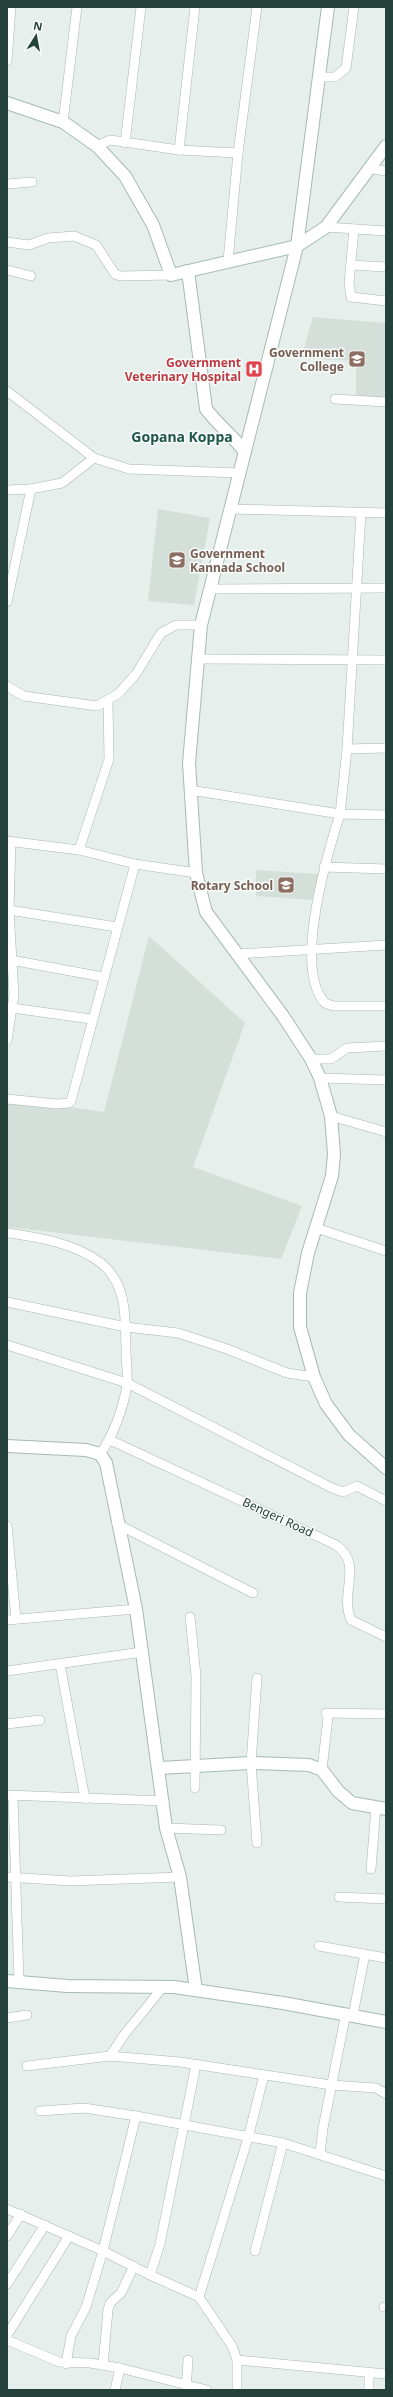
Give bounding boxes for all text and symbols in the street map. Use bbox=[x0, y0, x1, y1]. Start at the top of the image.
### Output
north arrow bbox=[16, 16, 56, 56]
text: N bbox=[32, 17, 44, 34]
place label: Government College bbox=[269, 344, 344, 375]
school or university icon: Government College bbox=[347, 349, 367, 369]
place label: Government Veterinary Hospital bbox=[125, 354, 241, 385]
hospital icon: Government Veterinary Hospital bbox=[244, 359, 264, 379]
district label: Gopana Koppa bbox=[131, 427, 233, 446]
place label: Government Kannada School bbox=[190, 545, 285, 576]
school or university icon: Government Kannada School bbox=[167, 550, 187, 570]
school or university icon: Rotary School bbox=[276, 875, 296, 895]
place label: Rotary School bbox=[191, 877, 273, 894]
street label: Bengeri Road bbox=[240, 1493, 316, 1541]

